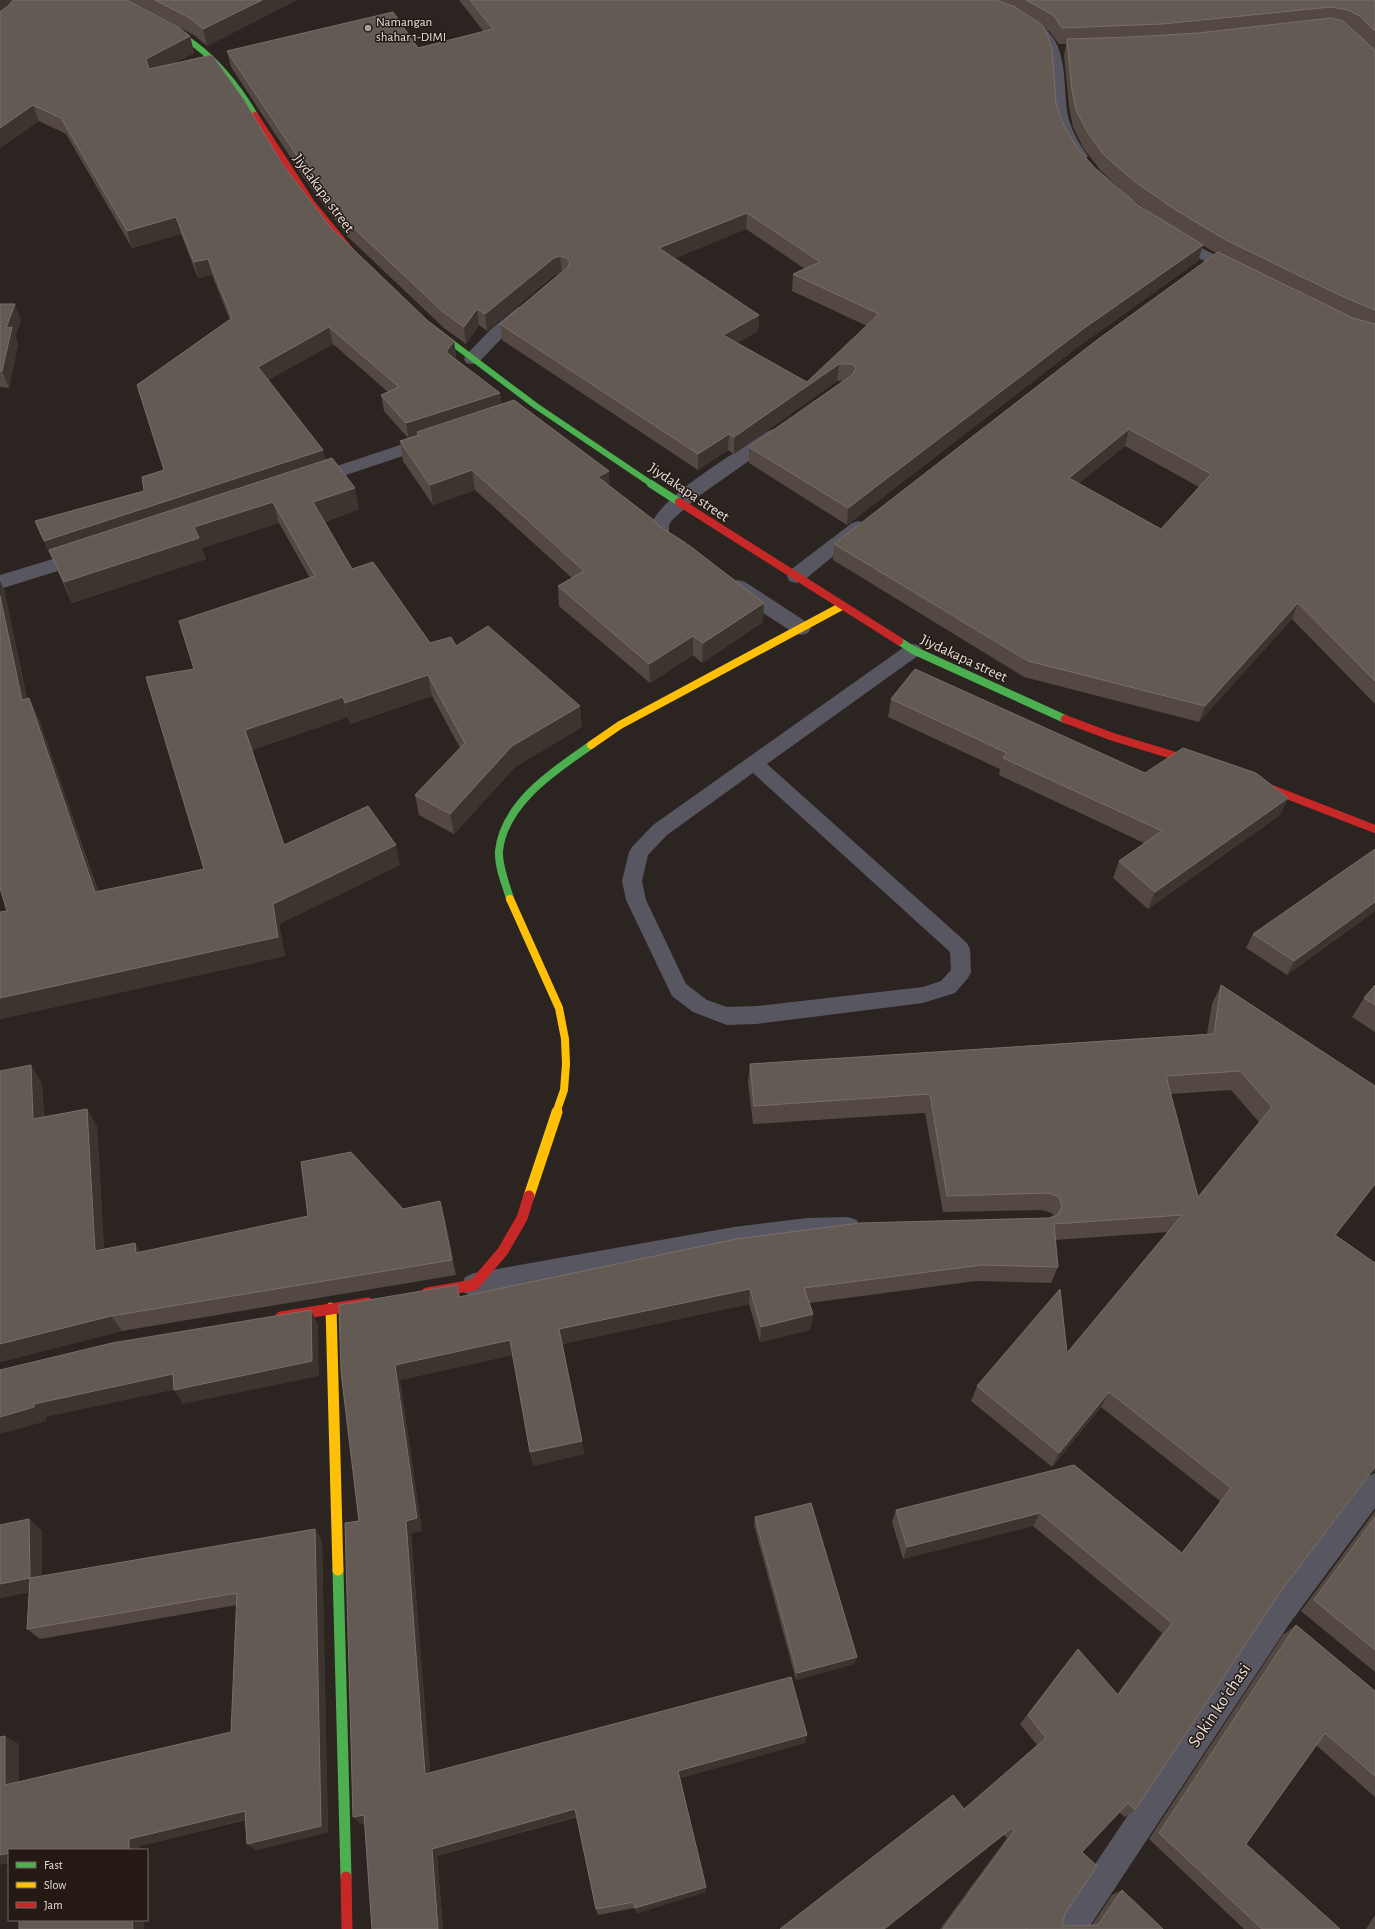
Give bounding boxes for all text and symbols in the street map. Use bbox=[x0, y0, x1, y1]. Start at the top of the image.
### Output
place label: Namangan shahar 1-DIMI bbox=[376, 16, 446, 44]
marker: Namangan shahar 1-DIMI bbox=[363, 23, 373, 33]
street label: Jiydakapa street bbox=[290, 151, 357, 236]
street label: Jiydakapa street bbox=[646, 460, 732, 525]
street label: Jiydakapa street bbox=[918, 632, 1009, 685]
street label: Sokin koʻchasi bbox=[1185, 1660, 1254, 1751]
legend bbox=[8, 1849, 148, 1921]
text: Fast bbox=[44, 1859, 63, 1871]
text: Slow bbox=[44, 1879, 66, 1891]
text: Jam bbox=[44, 1899, 63, 1911]

